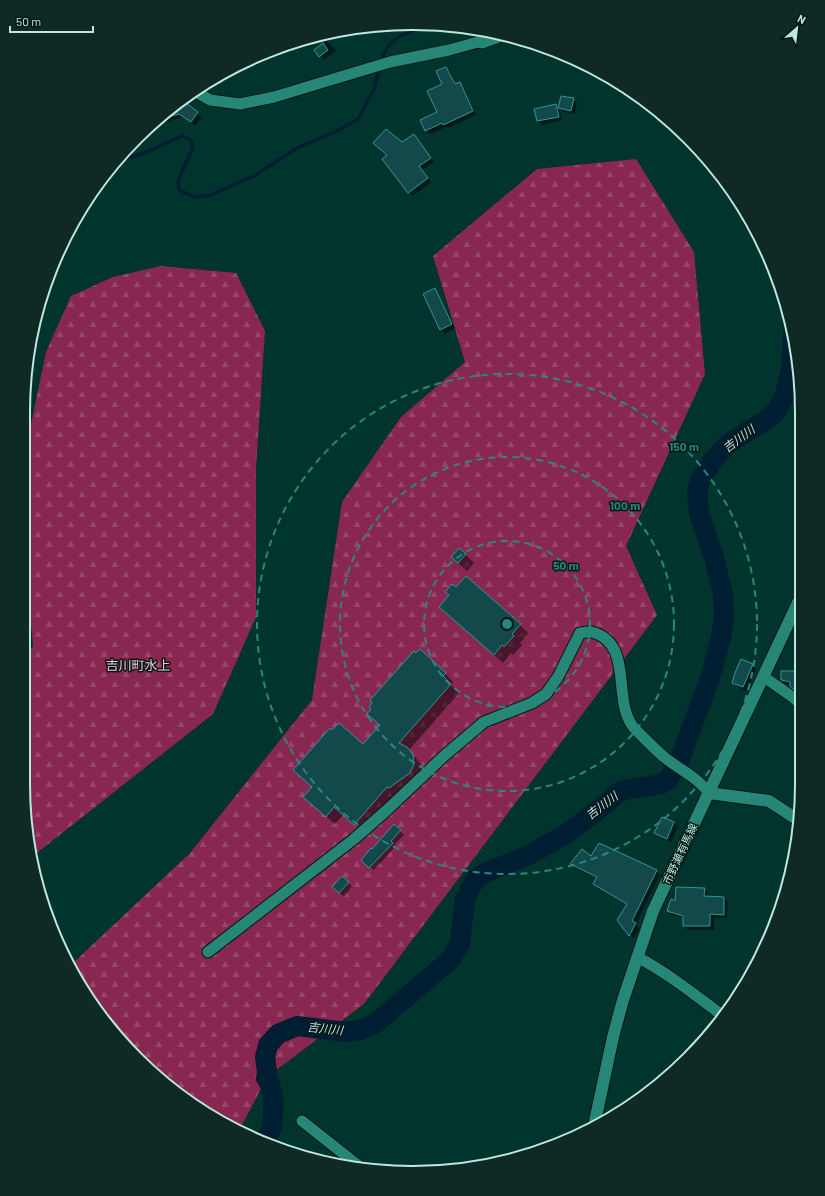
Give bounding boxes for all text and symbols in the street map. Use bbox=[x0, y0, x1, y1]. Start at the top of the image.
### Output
scale bar bbox=[10, 8, 93, 34]
north arrow bbox=[777, 8, 817, 48]
text: N bbox=[796, 11, 808, 26]
text: 50 m bbox=[16, 14, 41, 28]
water label: 吉川川 bbox=[720, 421, 759, 455]
text: 150 m bbox=[669, 439, 699, 453]
text: 100 m bbox=[610, 498, 640, 512]
text: 50 m bbox=[553, 558, 579, 572]
centre of rings bbox=[500, 617, 514, 631]
district label: 吉川町水上 bbox=[105, 657, 171, 673]
water label: 吉川川 bbox=[583, 788, 622, 822]
street label: 市野瀬有馬線 bbox=[660, 821, 699, 886]
water label: 吉川川 bbox=[306, 1019, 346, 1037]

